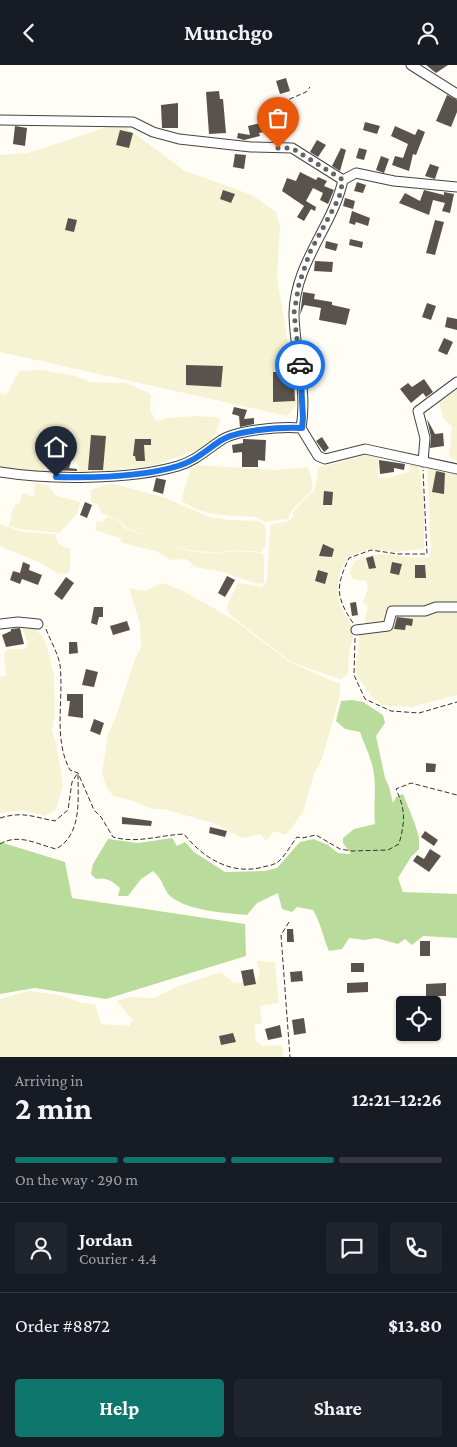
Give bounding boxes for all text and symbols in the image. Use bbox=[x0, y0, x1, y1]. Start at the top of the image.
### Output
icon: back bbox=[15, 19, 43, 47]
icon: person bbox=[414, 19, 442, 47]
text: Munchgo bbox=[184, 20, 273, 45]
pin bbox=[257, 97, 299, 148]
icon: bag bbox=[264, 104, 292, 132]
courier bbox=[275, 340, 325, 390]
icon: car bbox=[286, 351, 314, 379]
pin bbox=[35, 426, 77, 477]
icon: home bbox=[42, 433, 70, 461]
map controls bbox=[396, 996, 441, 1041]
button: locate bbox=[396, 996, 441, 1041]
text: Arriving in bbox=[15, 1072, 83, 1089]
text: 12:21–12:26 bbox=[352, 1089, 442, 1110]
text: 2 min bbox=[15, 1090, 92, 1126]
text: On the way · 290 m bbox=[15, 1171, 138, 1188]
button: person bbox=[15, 1222, 67, 1274]
button: chat bbox=[326, 1222, 378, 1274]
button: phone bbox=[390, 1222, 442, 1274]
text: Jordan bbox=[79, 1229, 133, 1250]
text: Courier · 4.4 bbox=[79, 1250, 157, 1267]
text: Order #8872 bbox=[15, 1315, 110, 1336]
text: $13.80 bbox=[388, 1315, 442, 1336]
button: Help bbox=[15, 1379, 224, 1437]
button: Share bbox=[234, 1379, 442, 1437]

